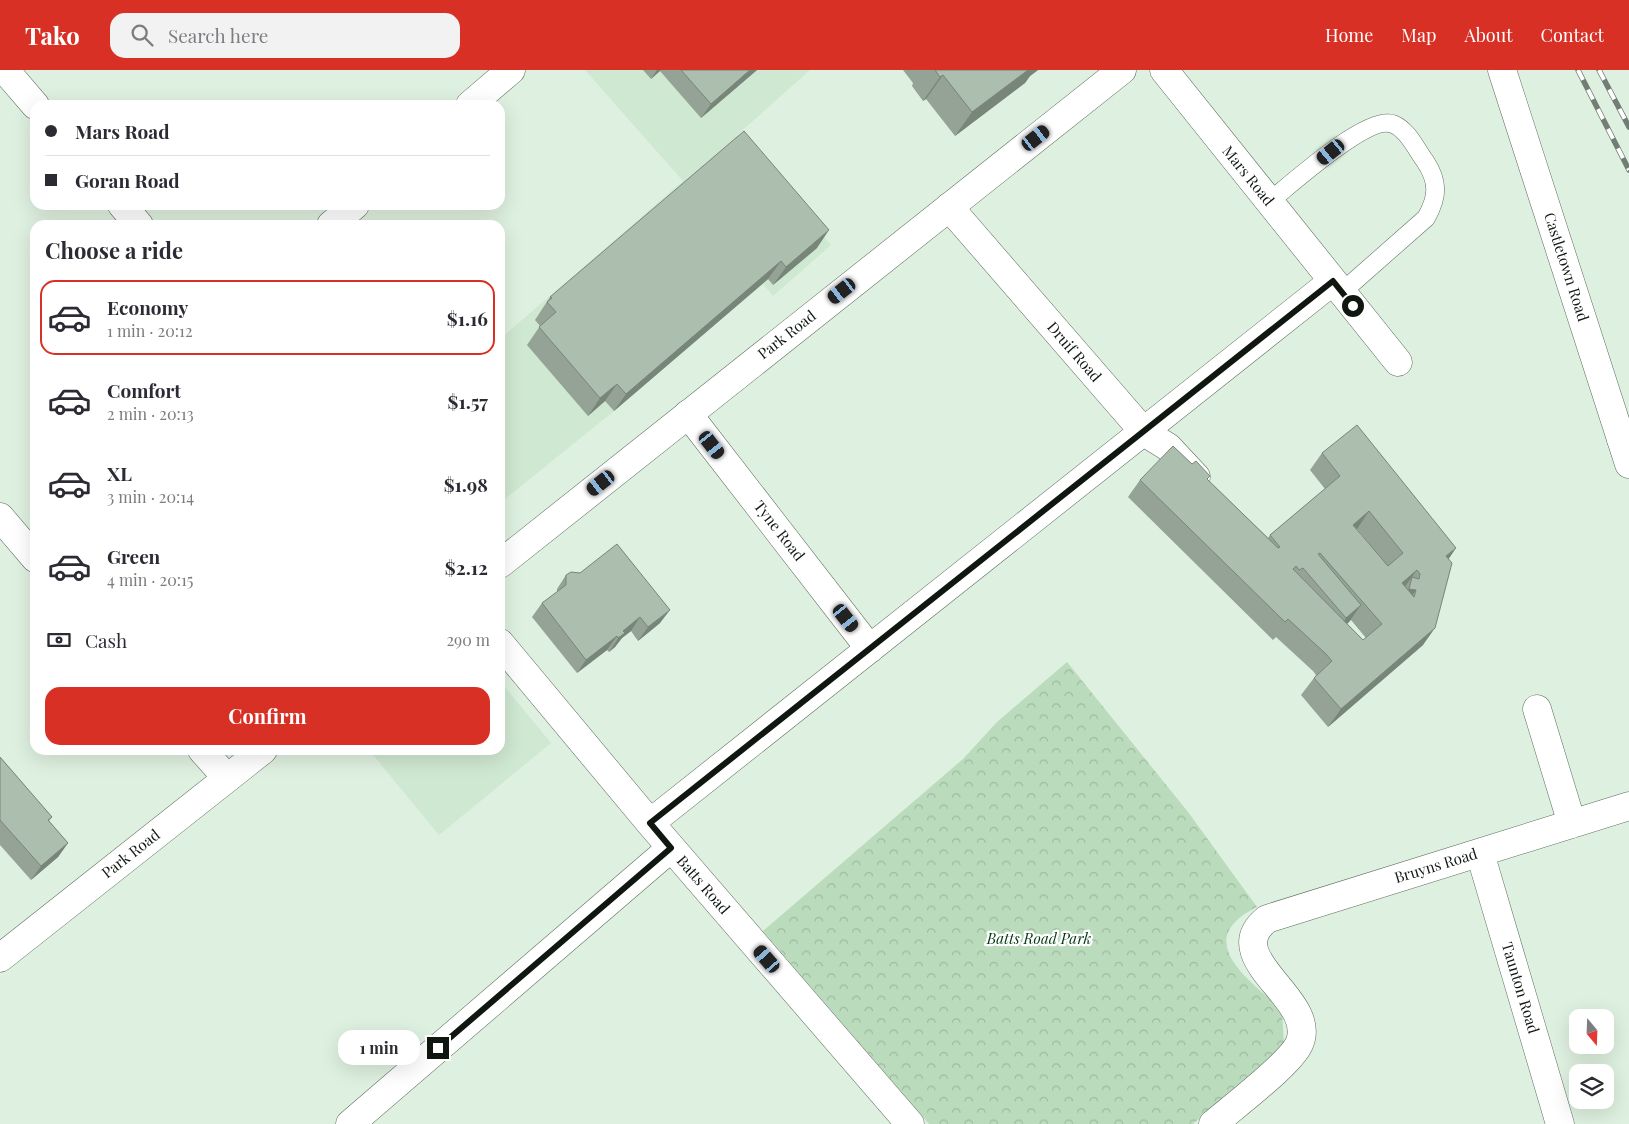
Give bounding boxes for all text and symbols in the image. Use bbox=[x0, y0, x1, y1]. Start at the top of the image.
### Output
search box bbox=[110, 13, 460, 58]
text: Tako bbox=[25, 19, 80, 51]
icon: search bbox=[128, 21, 156, 49]
text: Search here bbox=[168, 22, 268, 48]
text: Home bbox=[1325, 23, 1373, 47]
text: Map bbox=[1401, 23, 1436, 47]
text: About bbox=[1464, 23, 1513, 47]
text: Contact bbox=[1541, 23, 1604, 47]
text: Mars Road bbox=[75, 118, 170, 144]
car bbox=[1019, 123, 1052, 153]
car bbox=[1314, 137, 1347, 167]
street label: Mars Road bbox=[1218, 141, 1279, 210]
text: Goran Road bbox=[75, 167, 180, 193]
street label: Castletown Road bbox=[1540, 210, 1594, 324]
text: Choose a ride bbox=[45, 235, 183, 265]
car bbox=[825, 276, 858, 306]
text: Economy bbox=[107, 294, 188, 320]
icon: car bbox=[47, 295, 92, 340]
route start bbox=[1342, 295, 1364, 317]
text: $1.16 bbox=[447, 305, 488, 331]
street label: Park Road bbox=[753, 305, 820, 363]
street label: Druif Road bbox=[1043, 317, 1107, 386]
text: 1 min · 20:12 bbox=[107, 320, 193, 341]
text: Comfort bbox=[107, 377, 181, 403]
icon: car bbox=[47, 378, 92, 423]
text: $1.57 bbox=[448, 388, 488, 414]
text: 2 min · 20:13 bbox=[107, 403, 194, 424]
car bbox=[696, 429, 727, 461]
text: XL bbox=[107, 460, 132, 486]
icon: car bbox=[47, 461, 92, 506]
car bbox=[584, 468, 617, 498]
text: $1.98 bbox=[444, 471, 488, 497]
text: 3 min · 20:14 bbox=[107, 486, 194, 507]
street label: Tyne Road bbox=[750, 496, 810, 565]
text: Green bbox=[107, 543, 160, 569]
icon: car bbox=[47, 544, 92, 589]
text: $2.12 bbox=[445, 554, 488, 580]
text: 4 min · 20:15 bbox=[107, 569, 193, 590]
car bbox=[830, 602, 861, 634]
icon: cash bbox=[45, 626, 73, 654]
text: Cash bbox=[85, 627, 127, 653]
text: 290 m bbox=[446, 629, 490, 650]
button: Confirm bbox=[45, 687, 490, 745]
street label: Park Road bbox=[97, 824, 164, 882]
street label: Bruyns Road bbox=[1392, 843, 1480, 887]
street label: Batts Road bbox=[673, 851, 735, 918]
park label: Batts Road Park bbox=[986, 928, 1092, 948]
street label: Taunton Road bbox=[1498, 940, 1544, 1036]
car bbox=[751, 943, 782, 975]
north arrow bbox=[1569, 1009, 1614, 1054]
map controls bbox=[1569, 1009, 1614, 1109]
callout: 1 min bbox=[338, 1030, 420, 1066]
text: 1 min bbox=[359, 1037, 399, 1058]
route end bbox=[427, 1037, 449, 1059]
button: layers bbox=[1569, 1064, 1614, 1109]

